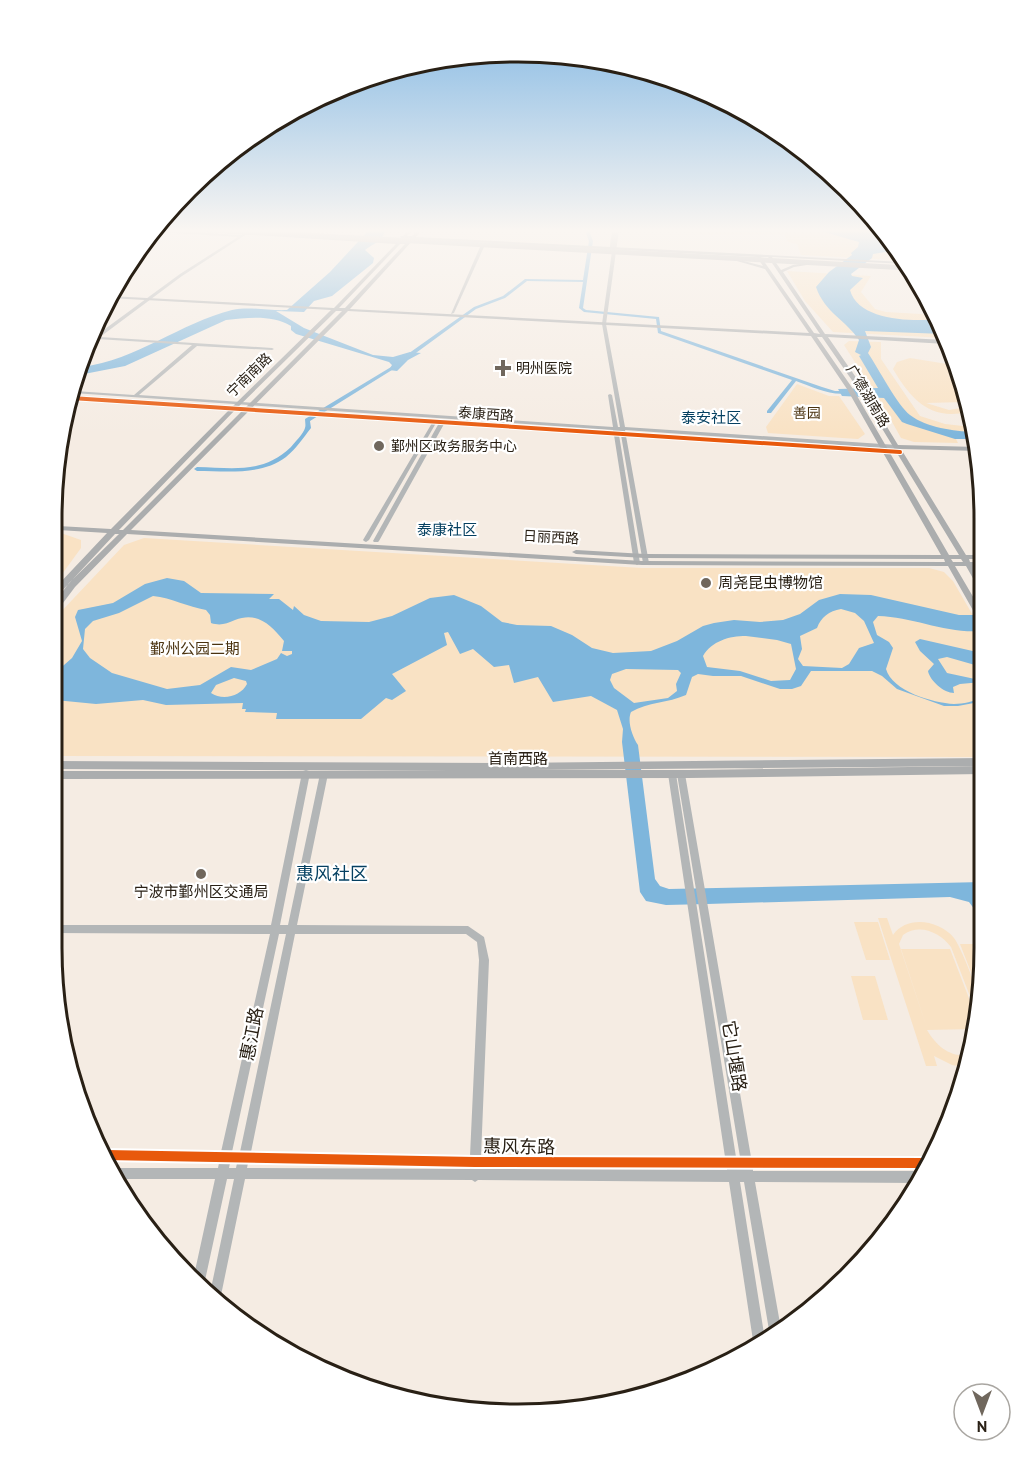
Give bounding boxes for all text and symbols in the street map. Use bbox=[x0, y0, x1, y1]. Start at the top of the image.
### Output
street label: 宁南南路 bbox=[223, 349, 275, 401]
marker: 明州医院 bbox=[494, 359, 512, 377]
place label: 明州医院 bbox=[516, 359, 572, 377]
street label: 广德湖南路 bbox=[842, 361, 894, 431]
street label: 泰康西路 bbox=[457, 403, 515, 425]
park label: 善园 bbox=[793, 404, 821, 422]
district label: 泰安社区 bbox=[681, 408, 741, 427]
place label: 鄞州区政务服务中心 bbox=[391, 437, 517, 455]
marker: 鄞州区政务服务中心 bbox=[372, 439, 386, 453]
district label: 泰康社区 bbox=[417, 520, 477, 539]
street label: 日丽西路 bbox=[523, 527, 579, 547]
place label: 周尧昆虫博物馆 bbox=[718, 573, 823, 592]
marker: 周尧昆虫博物馆 bbox=[699, 576, 713, 590]
park label: 鄞州公园二期 bbox=[150, 639, 240, 658]
street label: 首南西路 bbox=[488, 749, 548, 768]
district label: 惠风社区 bbox=[296, 862, 368, 885]
marker: 宁波市鄞州区交通局 bbox=[194, 867, 208, 881]
place label: 宁波市鄞州区交通局 bbox=[133, 882, 269, 901]
street label: 惠江路 bbox=[235, 1005, 268, 1063]
street label: 它山堰路 bbox=[718, 1019, 751, 1093]
street label: 惠风东路 bbox=[483, 1134, 555, 1159]
north arrow bbox=[952, 1382, 1012, 1442]
text: N bbox=[977, 1417, 987, 1437]

